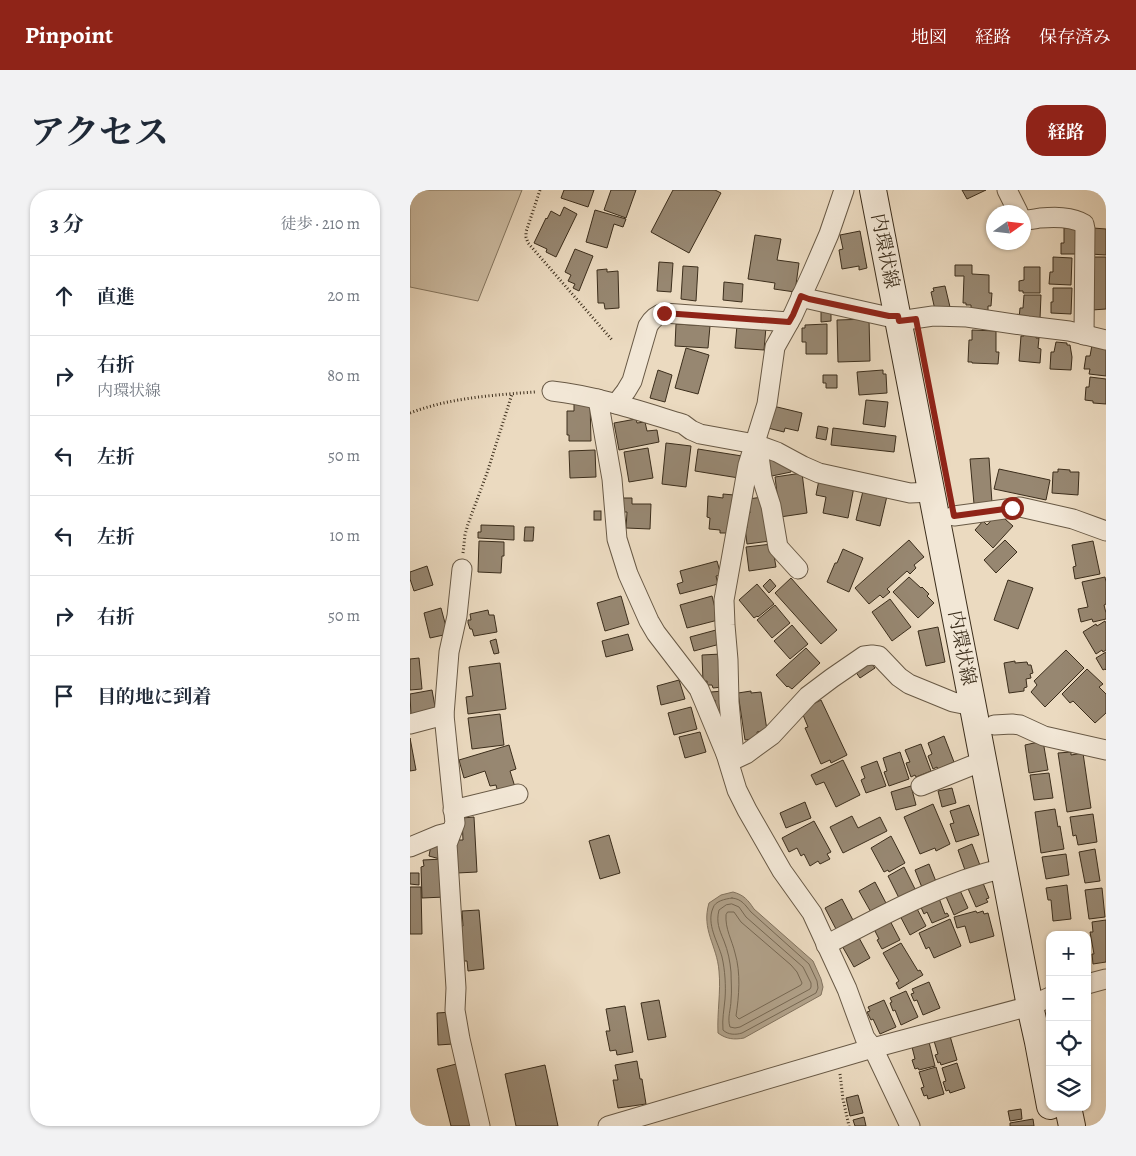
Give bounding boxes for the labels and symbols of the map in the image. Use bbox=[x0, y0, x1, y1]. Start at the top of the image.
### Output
north arrow bbox=[986, 205, 1031, 250]
street label: 内環状線 bbox=[865, 211, 905, 291]
route end bbox=[653, 302, 676, 325]
route start bbox=[1001, 497, 1024, 520]
street label: 内環状線 bbox=[942, 608, 982, 688]

